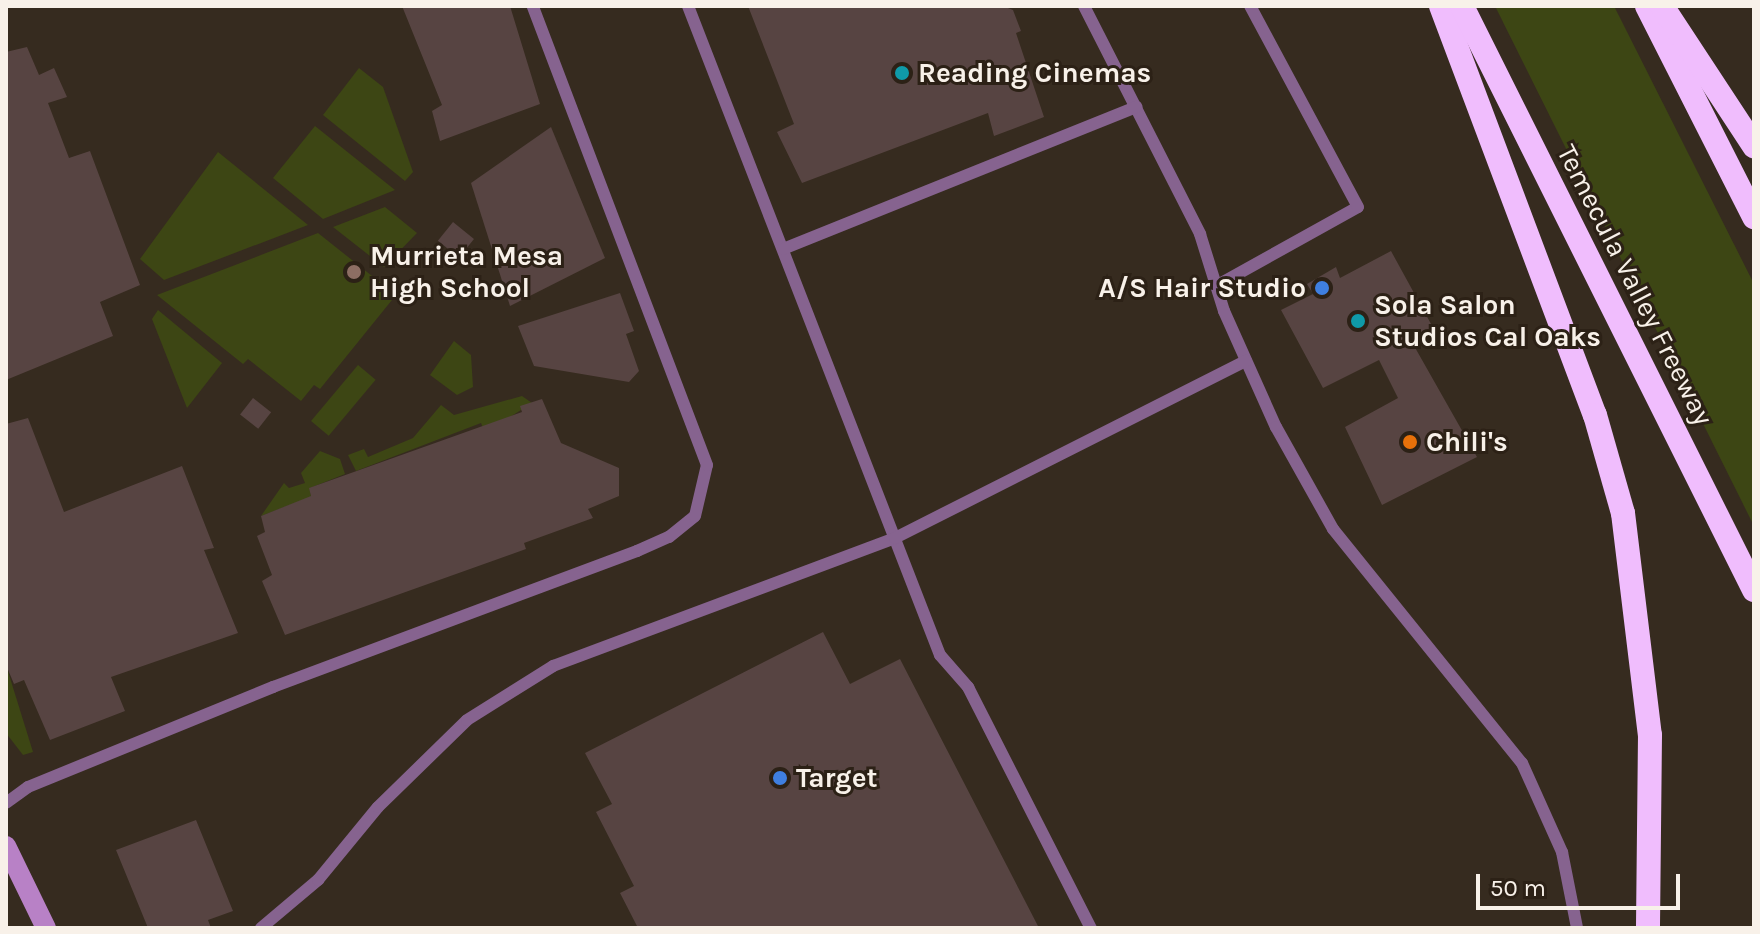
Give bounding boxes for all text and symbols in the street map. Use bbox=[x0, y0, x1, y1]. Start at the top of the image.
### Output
place label: Reading Cinemas bbox=[918, 56, 1151, 90]
marker: Reading Cinemas bbox=[893, 64, 911, 82]
street label: Temecula Valley Freeway bbox=[1550, 139, 1720, 431]
place label: Murrieta Mesa High School bbox=[370, 239, 563, 305]
marker: Murrieta Mesa High School bbox=[345, 263, 363, 281]
place label: A/S Hair Studio bbox=[1098, 271, 1306, 305]
marker: A/S Hair Studio bbox=[1313, 279, 1331, 297]
place label: Sola Salon Studios Cal Oaks bbox=[1374, 288, 1601, 354]
marker: Sola Salon Studios Cal Oaks bbox=[1349, 312, 1367, 330]
place label: Chili's bbox=[1426, 425, 1508, 459]
marker: Chili's bbox=[1401, 433, 1419, 451]
place label: Target bbox=[796, 761, 878, 795]
marker: Target bbox=[771, 769, 789, 787]
scale bar bbox=[1480, 858, 1684, 908]
text: 50 m bbox=[1490, 874, 1546, 902]

